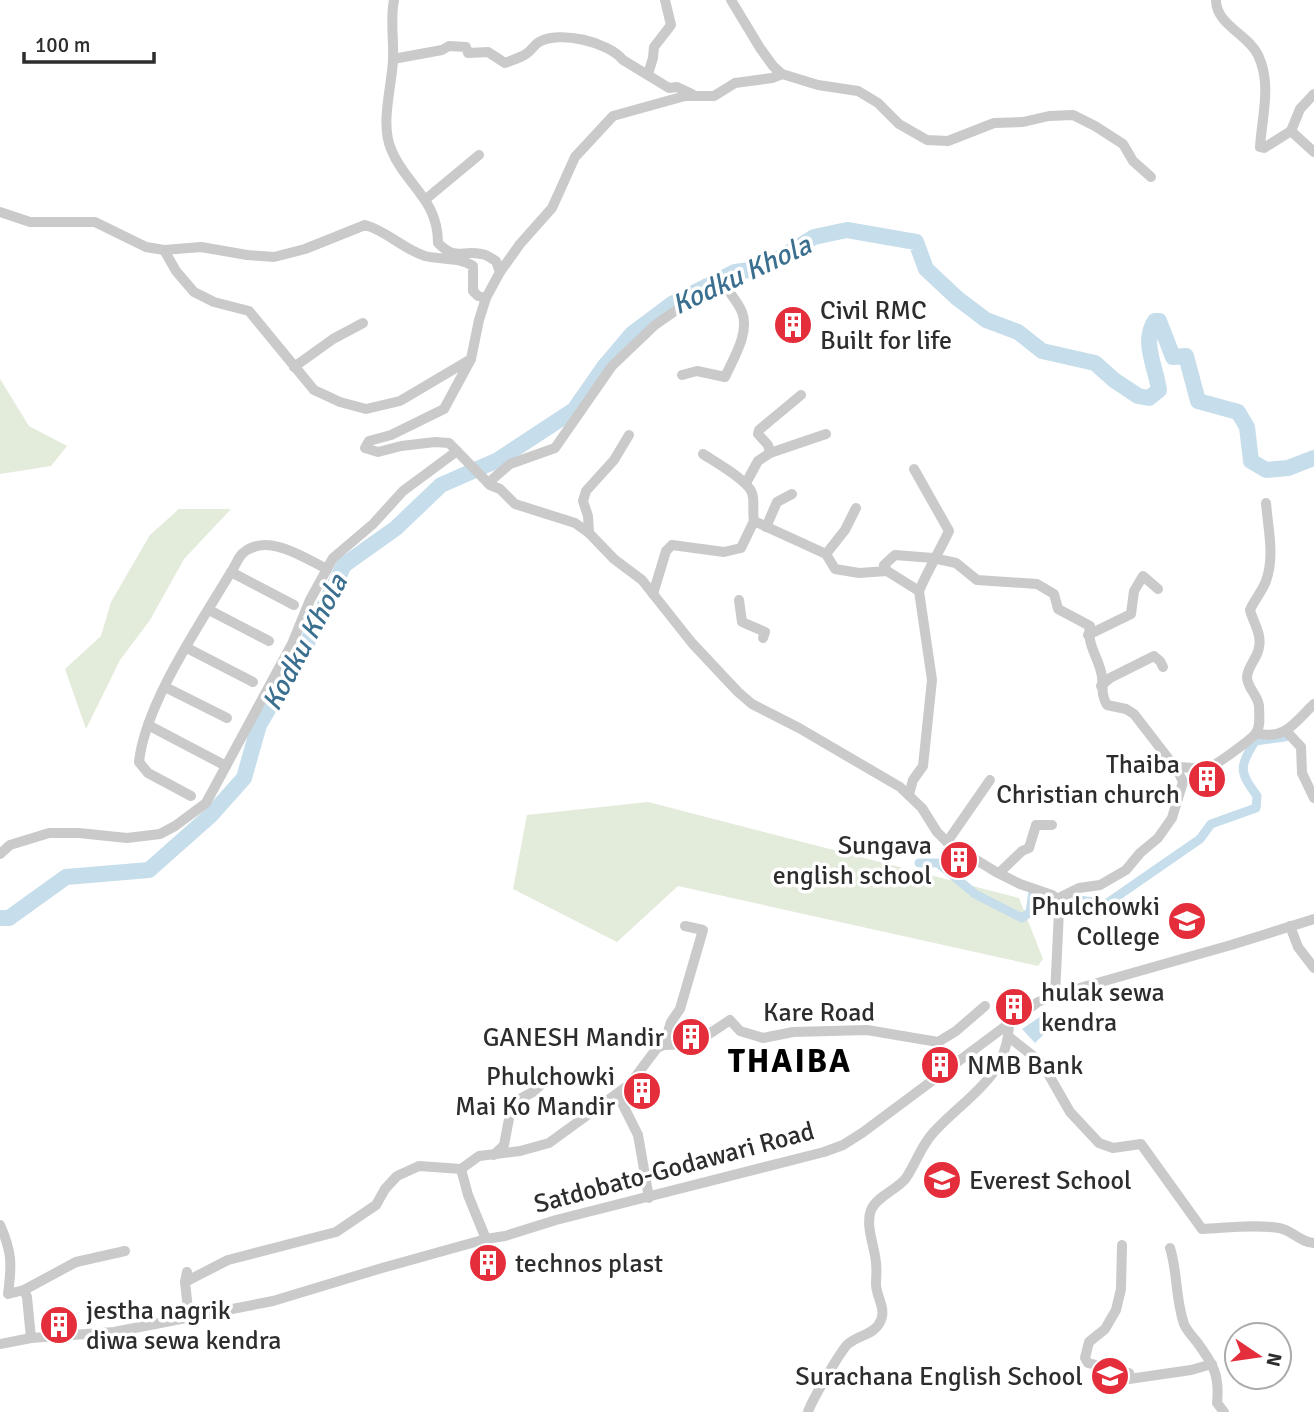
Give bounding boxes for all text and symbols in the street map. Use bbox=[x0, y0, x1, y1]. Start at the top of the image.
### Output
scale bar bbox=[24, 21, 154, 65]
text: 100 m bbox=[35, 32, 90, 58]
water label: Kodku Khola bbox=[666, 228, 817, 322]
place label: Civil RMC Built for life bbox=[820, 295, 952, 357]
building icon: Civil RMC Built for life bbox=[772, 304, 814, 346]
water label: Kodku Khola bbox=[255, 568, 355, 717]
place label: Thaiba Christian church bbox=[996, 749, 1180, 811]
building icon: Thaiba Christian church bbox=[1186, 758, 1228, 800]
place label: Sungava english school bbox=[773, 830, 932, 892]
building icon: Sungava english school bbox=[938, 839, 980, 881]
place label: Phulchowki College bbox=[1031, 891, 1160, 953]
school or university icon: Phulchowki College bbox=[1166, 900, 1208, 942]
place label: hulak sewa kendra bbox=[1041, 977, 1165, 1039]
building icon: hulak sewa kendra bbox=[993, 986, 1035, 1028]
street label: Kare Road bbox=[763, 997, 875, 1029]
building icon: GANESH Mandir bbox=[670, 1016, 712, 1058]
place label: GANESH Mandir bbox=[483, 1022, 664, 1054]
district label: THAIBA bbox=[728, 1041, 852, 1082]
building icon: NMB Bank bbox=[919, 1044, 961, 1086]
place label: NMB Bank bbox=[967, 1050, 1083, 1082]
place label: Phulchowki Mai Ko Mandir bbox=[455, 1061, 615, 1123]
building icon: Phulchowki Mai Ko Mandir bbox=[621, 1070, 663, 1112]
street label: Satdobato-Godawari Road bbox=[531, 1115, 818, 1221]
school or university icon: Everest School bbox=[921, 1159, 963, 1201]
place label: Everest School bbox=[969, 1165, 1132, 1197]
building icon: technos plast bbox=[467, 1242, 509, 1284]
place label: technos plast bbox=[515, 1248, 663, 1280]
place label: jestha nagrik diwa sewa kendra bbox=[86, 1295, 281, 1357]
building icon: jestha nagrik diwa sewa kendra bbox=[38, 1304, 80, 1346]
north arrow bbox=[1223, 1321, 1293, 1391]
text: N bbox=[1260, 1350, 1287, 1369]
school or university icon: Surachana English School bbox=[1089, 1355, 1131, 1397]
place label: Surachana English School bbox=[795, 1361, 1083, 1393]

